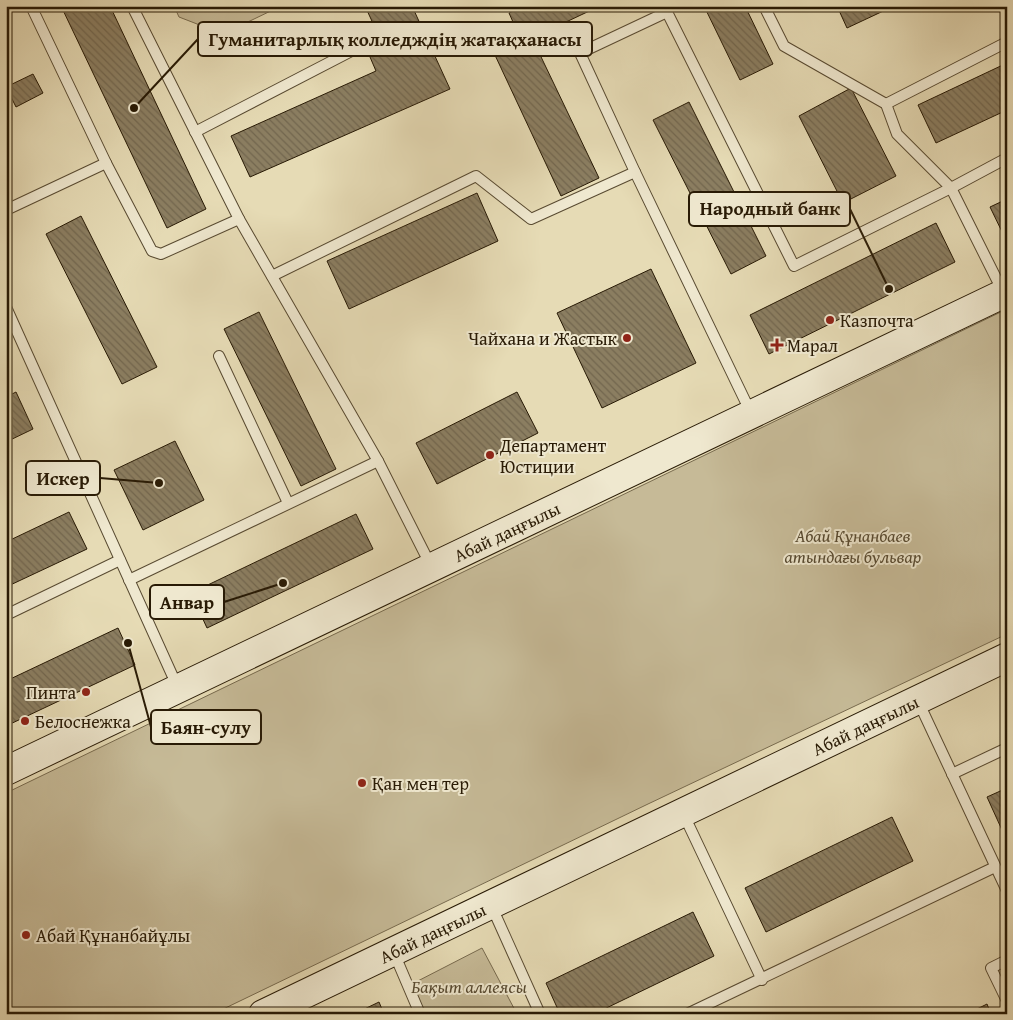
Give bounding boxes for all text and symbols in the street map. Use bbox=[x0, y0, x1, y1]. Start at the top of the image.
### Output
callout: Гуманитарлық колледждің жатақханасы bbox=[198, 22, 592, 56]
text: Гуманитарлық колледждің жатақханасы bbox=[208, 25, 582, 53]
callout: Народный банк bbox=[689, 192, 850, 226]
text: Народный банк bbox=[700, 194, 840, 222]
place label: Казпочта bbox=[840, 307, 914, 334]
marker: Казпочта bbox=[824, 314, 836, 326]
place label: Чайхана и Жастык bbox=[468, 325, 618, 352]
marker: Чайхана и Жастык bbox=[621, 332, 633, 344]
place label: Марал bbox=[787, 332, 838, 359]
marker: Марал bbox=[771, 339, 783, 351]
place label: Департамент Юстиции bbox=[499, 432, 606, 480]
marker: Департамент Юстиции bbox=[484, 449, 496, 461]
callout: Искер bbox=[26, 461, 100, 495]
text: Искер bbox=[36, 464, 90, 492]
street label: Абай даңғылы bbox=[449, 494, 565, 568]
park label: Абай Құнанбаев атындағы бульвар bbox=[785, 522, 921, 570]
callout: Анвар bbox=[150, 585, 224, 619]
text: Анвар bbox=[160, 588, 214, 616]
place label: Пинта bbox=[26, 679, 76, 706]
marker: Пинта bbox=[80, 686, 92, 698]
street label: Абай даңғылы bbox=[807, 688, 923, 762]
place label: Белоснежка bbox=[35, 708, 131, 735]
callout: Баян-сулу bbox=[151, 710, 261, 744]
text: Баян-сулу bbox=[161, 713, 251, 741]
marker: Белоснежка bbox=[19, 715, 31, 727]
place label: Қан мен тер bbox=[372, 770, 469, 797]
marker: Қан мен тер bbox=[356, 777, 368, 789]
street label: Абай даңғылы bbox=[375, 895, 491, 970]
place label: Абай Құнанбайұлы bbox=[36, 922, 191, 949]
marker: Абай Құнанбайұлы bbox=[20, 929, 32, 941]
park label: Бақыт аллеясы bbox=[411, 973, 527, 1000]

